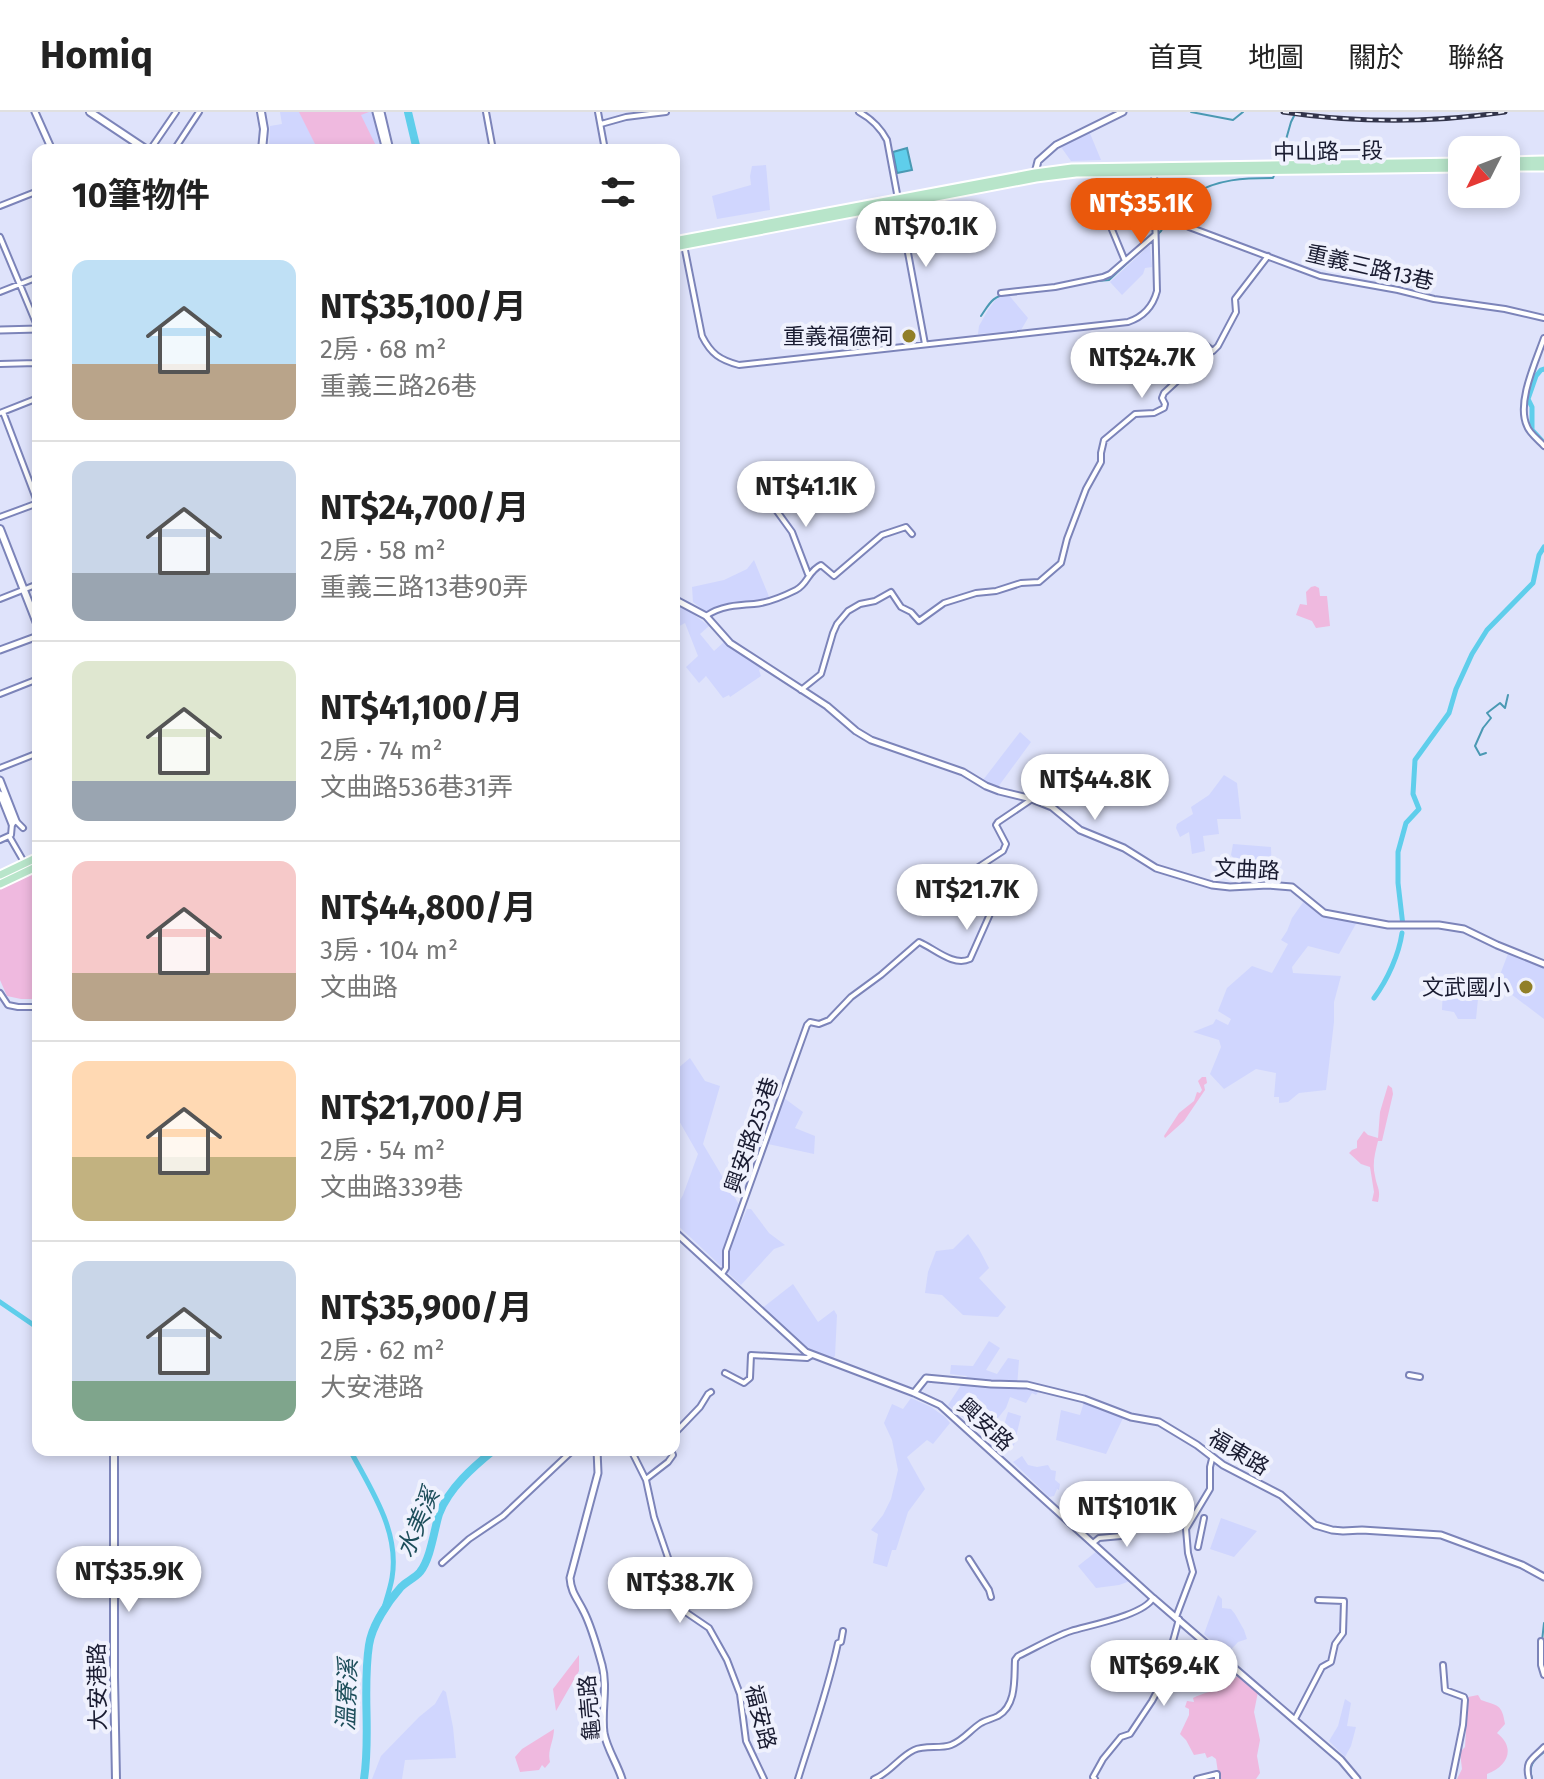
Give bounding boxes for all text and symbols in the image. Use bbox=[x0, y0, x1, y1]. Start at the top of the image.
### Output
text: Homiq bbox=[40, 32, 153, 78]
text: 首頁 bbox=[1148, 41, 1204, 74]
text: 地圖 bbox=[1248, 41, 1304, 74]
text: 關於 bbox=[1348, 41, 1404, 74]
text: 聯絡 bbox=[1448, 41, 1504, 74]
north arrow bbox=[1448, 136, 1520, 208]
map controls bbox=[1448, 136, 1520, 208]
street label: 中山路一段 bbox=[1273, 137, 1383, 166]
icon: filters bbox=[596, 170, 640, 214]
text: 10筆物件 bbox=[72, 175, 210, 216]
pin: NT$35.1K bbox=[1058, 178, 1224, 246]
text: NT$35.1K bbox=[1089, 188, 1193, 219]
pin: NT$70.1K bbox=[843, 201, 1009, 269]
text: NT$70.1K bbox=[874, 211, 978, 242]
street label: 重義三路13巷 bbox=[1303, 240, 1437, 295]
text: NT$35,100/月 bbox=[320, 286, 527, 327]
icon: home bbox=[136, 292, 232, 388]
place label: 重義福德祠 bbox=[783, 323, 893, 350]
marker: 重義福德祠 bbox=[900, 327, 918, 345]
pin: NT$24.7K bbox=[1059, 332, 1225, 400]
text: 2房 · 68 m² bbox=[320, 334, 447, 365]
text: NT$24.7K bbox=[1088, 342, 1196, 373]
text: 重義三路26巷 bbox=[320, 371, 477, 402]
pin: NT$41.1K bbox=[723, 461, 889, 529]
text: NT$41.1K bbox=[755, 471, 857, 502]
text: NT$24,700/月 bbox=[320, 487, 530, 528]
icon: home bbox=[136, 493, 232, 589]
text: 2房 · 58 m² bbox=[320, 535, 446, 566]
text: 重義三路13巷90弄 bbox=[320, 572, 528, 603]
text: NT$41,100/月 bbox=[320, 687, 523, 728]
icon: home bbox=[136, 693, 232, 789]
text: 2房 · 74 m² bbox=[320, 735, 443, 766]
pin: NT$44.8K bbox=[1012, 754, 1178, 822]
text: NT$44.8K bbox=[1039, 764, 1151, 795]
text: 文曲路536巷31弄 bbox=[320, 772, 513, 803]
street label: 文曲路 bbox=[1213, 854, 1281, 885]
pin: NT$21.7K bbox=[884, 864, 1050, 932]
text: NT$21.7K bbox=[915, 874, 1019, 905]
text: NT$44,800/月 bbox=[320, 887, 537, 928]
icon: home bbox=[136, 893, 232, 989]
text: 3房 · 104 m² bbox=[320, 935, 458, 966]
text: 文曲路 bbox=[320, 972, 398, 1003]
place label: 文武國小 bbox=[1422, 974, 1510, 1001]
marker: 文武國小 bbox=[1517, 978, 1535, 996]
street label: 興安路253巷 bbox=[719, 1074, 784, 1197]
text: NT$21,700/月 bbox=[320, 1087, 526, 1128]
icon: home bbox=[136, 1093, 232, 1189]
text: 2房 · 54 m² bbox=[320, 1135, 445, 1166]
text: 文曲路339巷 bbox=[320, 1172, 463, 1203]
text: NT$35,900/月 bbox=[320, 1287, 533, 1328]
icon: home bbox=[136, 1293, 232, 1389]
text: 2房 · 62 m² bbox=[320, 1335, 445, 1366]
text: 大安港路 bbox=[320, 1372, 424, 1403]
street label: 興安路 bbox=[952, 1392, 1019, 1456]
street label: 福東路 bbox=[1203, 1424, 1274, 1481]
pin: NT$101K bbox=[1053, 1481, 1201, 1549]
water label: 水美溪 bbox=[391, 1482, 446, 1562]
text: NT$101K bbox=[1077, 1491, 1177, 1522]
pin: NT$35.9K bbox=[46, 1546, 212, 1614]
text: NT$35.9K bbox=[74, 1556, 184, 1587]
pin: NT$38.7K bbox=[597, 1557, 763, 1625]
text: NT$38.7K bbox=[626, 1567, 734, 1598]
pin: NT$69.4K bbox=[1081, 1640, 1247, 1708]
street label: 大安港路 bbox=[83, 1643, 112, 1731]
text: NT$69.4K bbox=[1109, 1650, 1219, 1681]
water label: 溫寮溪 bbox=[332, 1656, 362, 1731]
street label: 龜壳路 bbox=[573, 1674, 606, 1742]
street label: 福安路 bbox=[739, 1682, 782, 1752]

